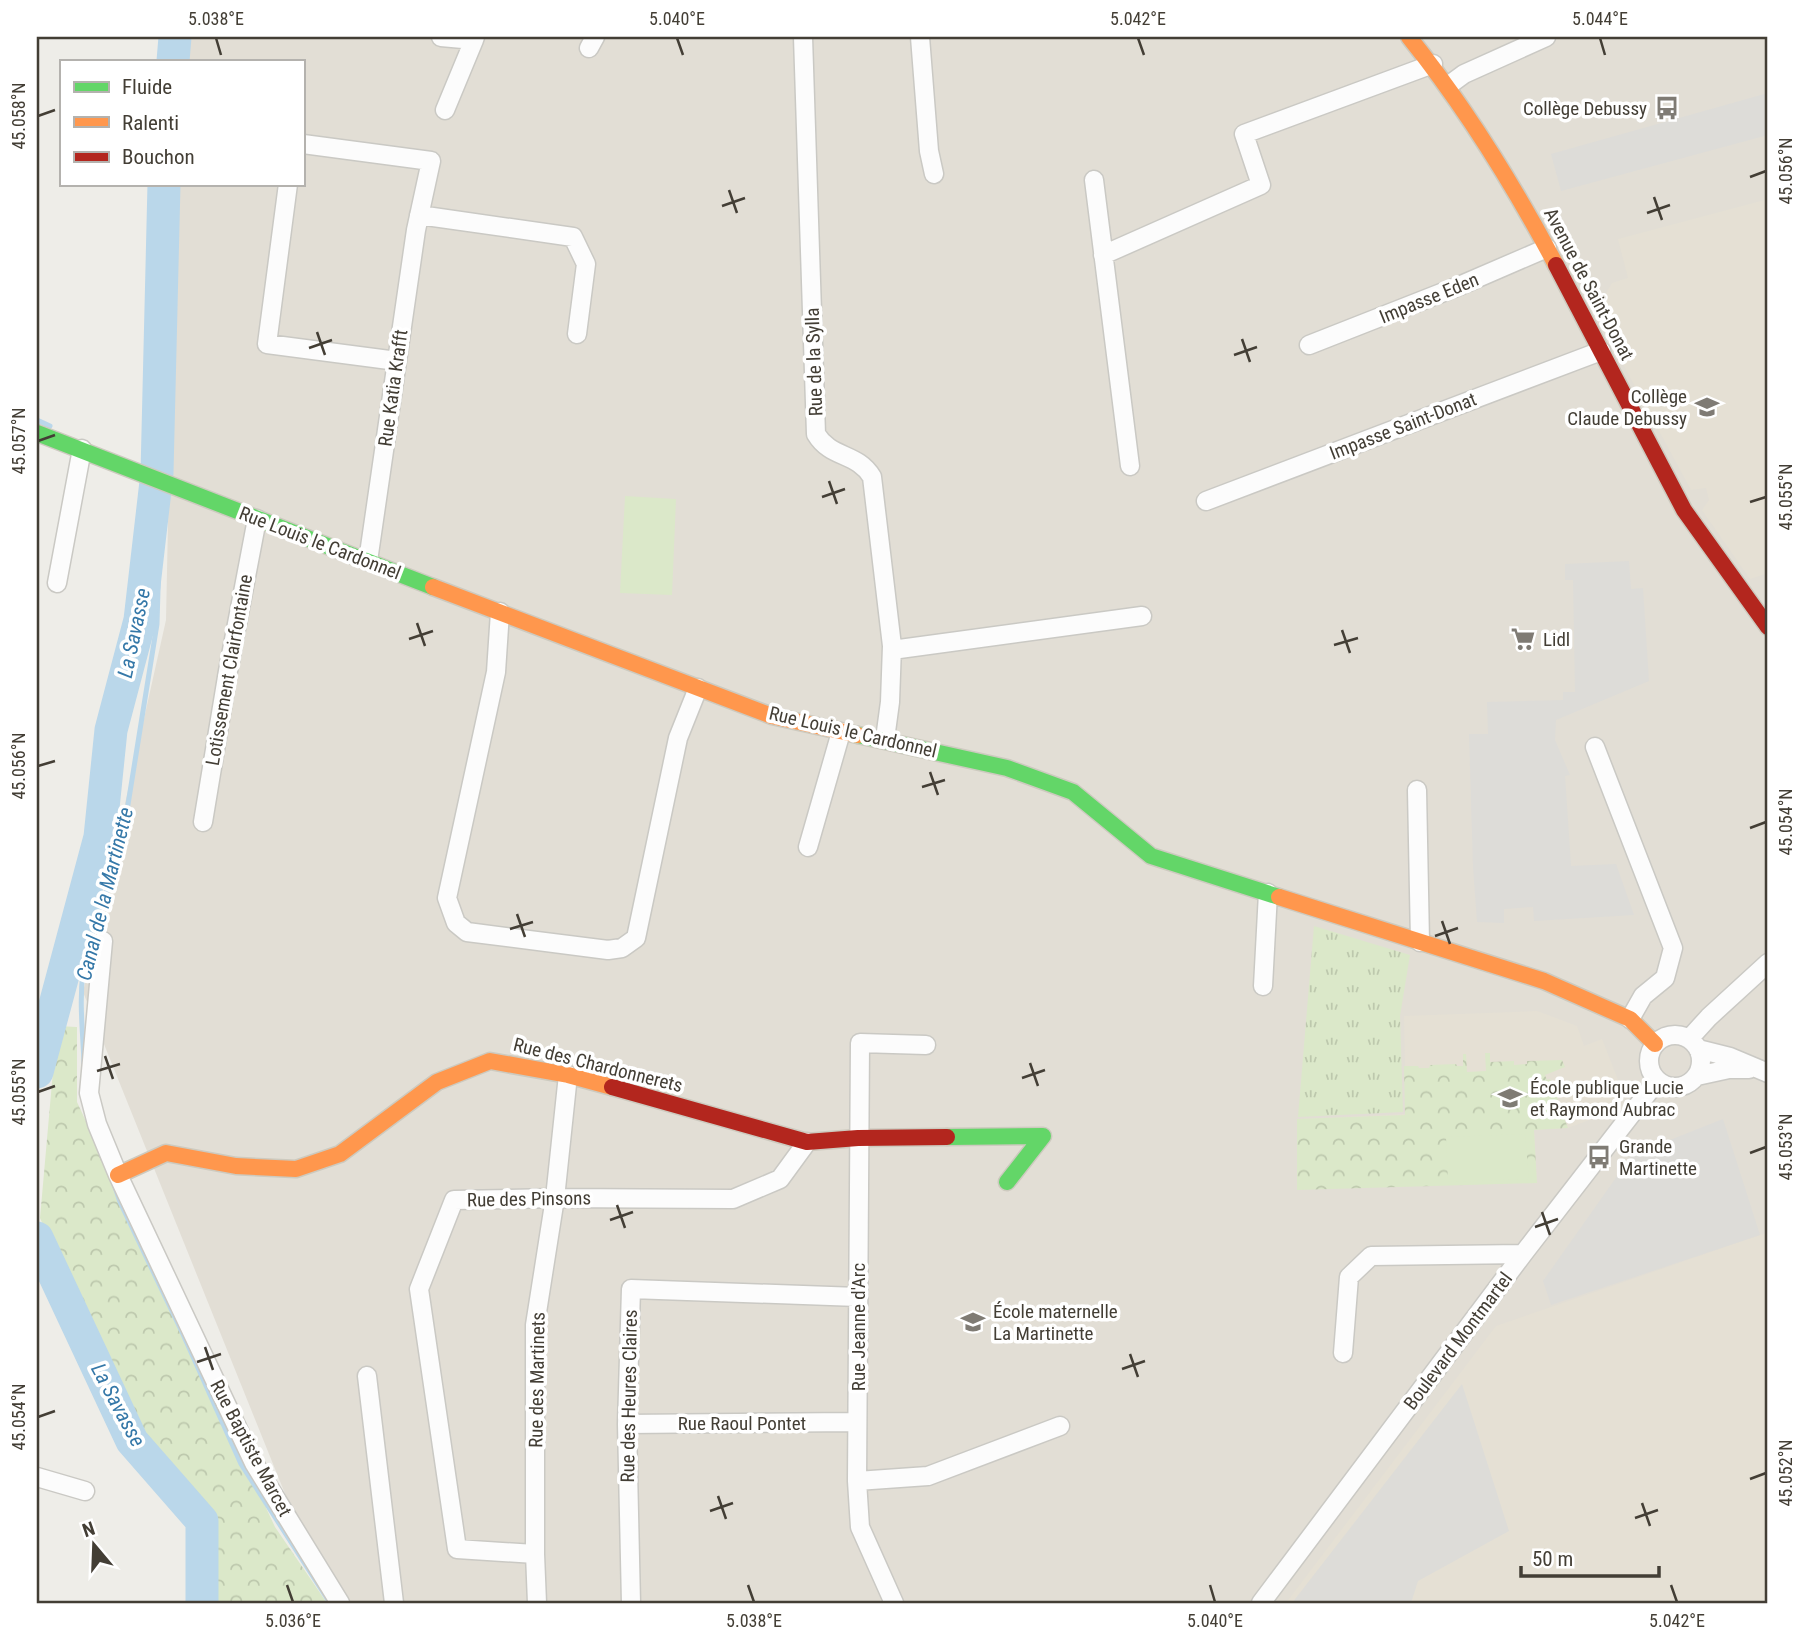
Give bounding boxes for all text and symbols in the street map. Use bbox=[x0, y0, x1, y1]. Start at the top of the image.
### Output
text: 5.038°E bbox=[188, 8, 244, 29]
text: 5.040°E bbox=[649, 8, 705, 29]
text: 5.042°E bbox=[1110, 8, 1166, 29]
text: 5.044°E bbox=[1572, 8, 1628, 29]
legend bbox=[60, 60, 304, 186]
text: Fluide bbox=[122, 75, 172, 99]
text: 45.058°N bbox=[8, 82, 29, 150]
bus stop icon: Collège Debussy bbox=[1653, 94, 1681, 122]
place label: Collège Debussy bbox=[1523, 97, 1647, 120]
text: Ralenti bbox=[122, 111, 179, 135]
text: 45.056°N bbox=[1775, 137, 1796, 205]
text: Bouchon bbox=[122, 145, 195, 169]
street label: Avenue de Saint-Donat bbox=[1539, 204, 1639, 364]
street label: Impasse Eden bbox=[1376, 268, 1482, 328]
street label: Rue de la Sylla bbox=[801, 307, 827, 417]
street label: Rue Katia Krafft bbox=[373, 328, 413, 448]
place label: Collège Claude Debussy bbox=[1567, 385, 1687, 430]
street label: Impasse Saint-Donat bbox=[1326, 387, 1480, 465]
school or university icon: Collège Claude Debussy bbox=[1693, 393, 1721, 421]
text: 45.057°N bbox=[8, 407, 29, 475]
text: 45.055°N bbox=[1775, 463, 1796, 531]
street label: Rue Louis le Cardonnel bbox=[236, 502, 404, 584]
street label: Lotissement Clairfontaine bbox=[201, 573, 257, 767]
water label: La Savasse bbox=[113, 586, 155, 680]
supermarket icon: Lidl bbox=[1509, 625, 1537, 653]
place label: Lidl bbox=[1543, 628, 1570, 651]
street label: Rue Louis le Cardonnel bbox=[767, 702, 939, 762]
text: 45.056°N bbox=[8, 732, 29, 800]
text: 45.054°N bbox=[1775, 788, 1796, 856]
water label: Canal de la Martinette bbox=[72, 805, 138, 983]
street label: Rue des Chardonnerets bbox=[511, 1033, 685, 1097]
text: 45.055°N bbox=[8, 1058, 29, 1126]
place label: École publique Lucie et Raymond Aubrac bbox=[1530, 1076, 1684, 1121]
school or university icon: École publique Lucie et Raymond Aubrac bbox=[1496, 1084, 1524, 1112]
text: 45.053°N bbox=[1775, 1113, 1796, 1181]
place label: Grande Martinette bbox=[1619, 1135, 1697, 1180]
bus stop icon: Grande Martinette bbox=[1585, 1143, 1613, 1171]
street label: Rue des Pinsons bbox=[467, 1186, 591, 1212]
street label: Rue Jeanne d'Arc bbox=[847, 1263, 870, 1391]
street label: Boulevard Montmartel bbox=[1399, 1268, 1517, 1414]
place label: École maternelle La Martinette bbox=[993, 1300, 1118, 1345]
school or university icon: École maternelle La Martinette bbox=[959, 1308, 987, 1336]
street label: Rue des Heures Claires bbox=[616, 1309, 642, 1483]
street label: Rue des Martinets bbox=[524, 1312, 550, 1448]
water label: La Savasse bbox=[86, 1359, 150, 1451]
street label: Rue Baptiste Marcet bbox=[205, 1376, 297, 1520]
text: 45.054°N bbox=[8, 1383, 29, 1451]
street label: Rue Raoul Pontet bbox=[678, 1412, 806, 1435]
text: 45.052°N bbox=[1775, 1439, 1796, 1507]
north arrow bbox=[60, 1510, 130, 1580]
text: N bbox=[79, 1517, 98, 1542]
scale bar bbox=[1521, 1535, 1660, 1579]
text: 50 m bbox=[1532, 1547, 1573, 1571]
text: 5.036°E bbox=[265, 1610, 321, 1631]
text: 5.038°E bbox=[726, 1610, 782, 1631]
text: 5.040°E bbox=[1187, 1610, 1243, 1631]
text: 5.042°E bbox=[1649, 1610, 1705, 1631]

